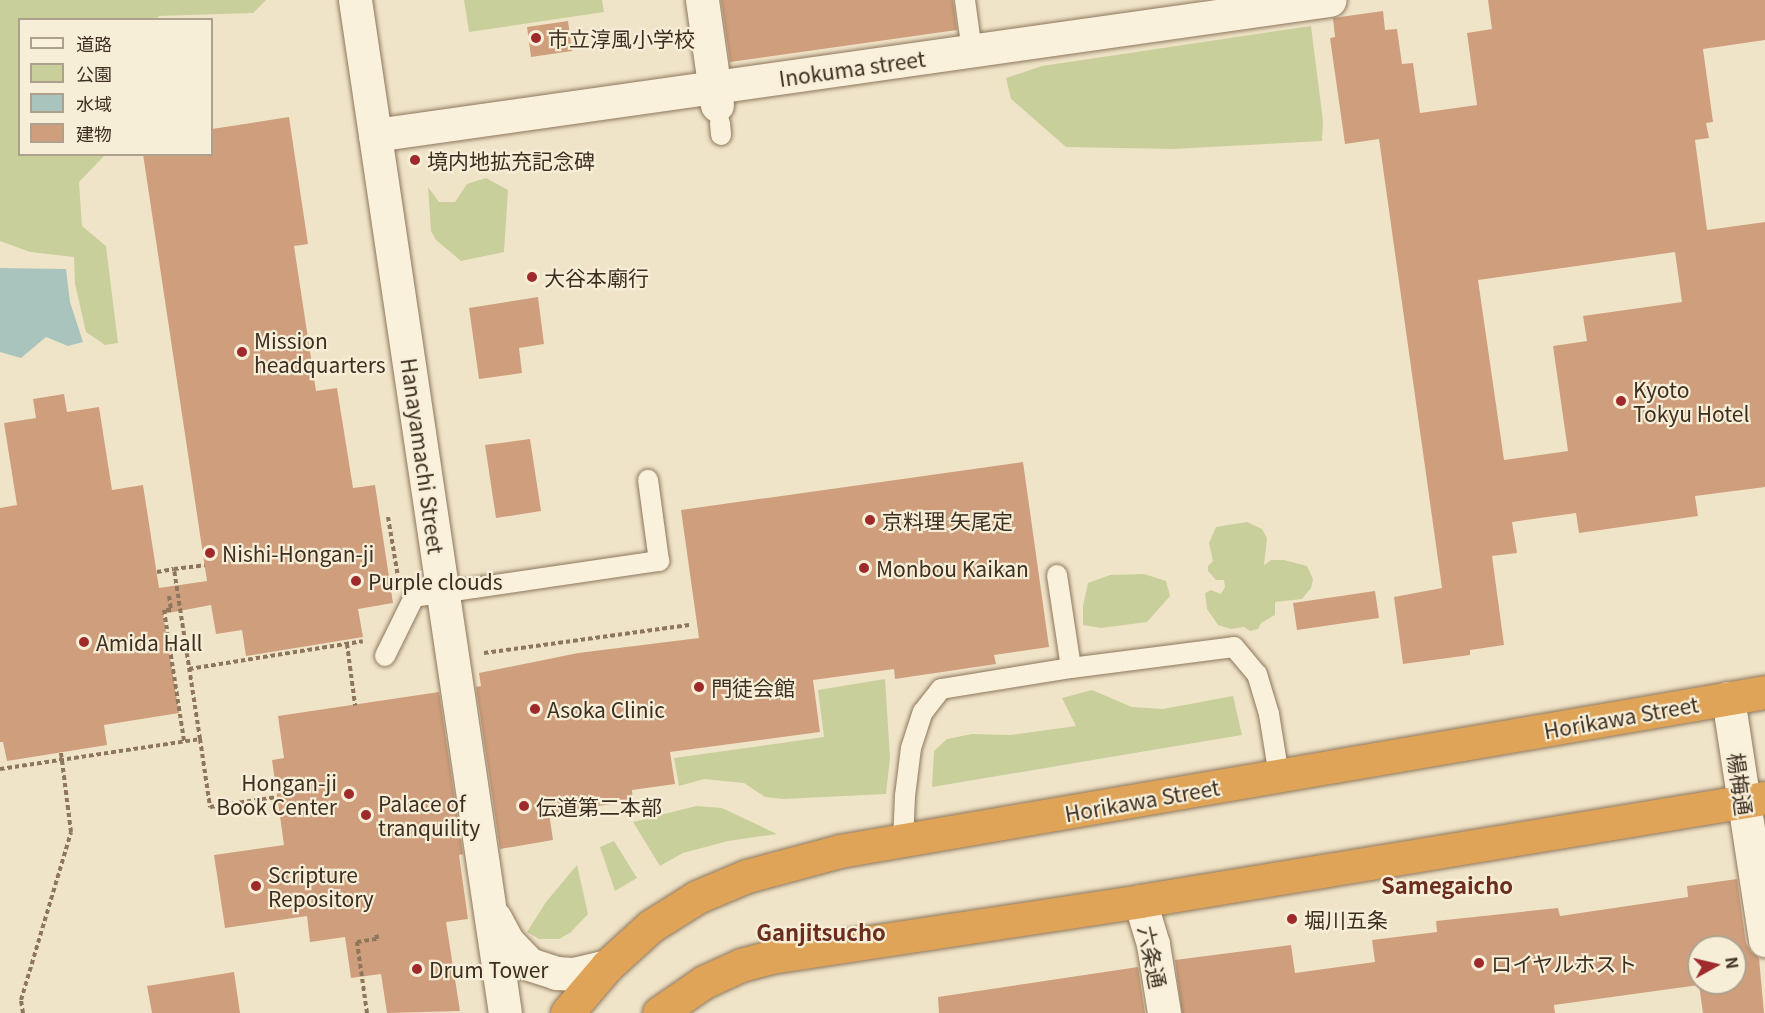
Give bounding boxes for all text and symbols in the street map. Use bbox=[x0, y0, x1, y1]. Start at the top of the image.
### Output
legend bbox=[18, 18, 213, 156]
place label: 市立淳風小学校 bbox=[548, 25, 695, 51]
text: 道路 bbox=[76, 30, 112, 56]
marker: 市立淳風小学校 bbox=[529, 31, 543, 45]
street label: Inokuma street bbox=[777, 45, 927, 91]
text: 公園 bbox=[76, 60, 112, 86]
text: 水域 bbox=[76, 90, 112, 116]
text: 建物 bbox=[76, 120, 112, 146]
place label: 境内地拡充記念碑 bbox=[427, 147, 595, 173]
marker: 境内地拡充記念碑 bbox=[408, 153, 422, 167]
place label: 大谷本廟行 bbox=[544, 264, 649, 290]
marker: 大谷本廟行 bbox=[525, 270, 539, 284]
place label: Mission headquarters bbox=[254, 327, 386, 377]
marker: Mission headquarters bbox=[235, 345, 249, 359]
street label: Hanayamachi Street bbox=[397, 356, 449, 556]
place label: Kyoto Tokyu Hotel bbox=[1633, 376, 1749, 426]
marker: Kyoto Tokyu Hotel bbox=[1614, 394, 1628, 408]
place label: 京料理 矢尾定 bbox=[882, 507, 1013, 533]
marker: 京料理 矢尾定 bbox=[863, 513, 877, 527]
place label: Nishi-Hongan-ji bbox=[222, 540, 374, 566]
marker: Nishi-Hongan-ji bbox=[203, 546, 217, 560]
place label: Monbou Kaikan bbox=[876, 555, 1029, 581]
marker: Monbou Kaikan bbox=[857, 561, 871, 575]
place label: Purple clouds bbox=[368, 568, 503, 594]
marker: Purple clouds bbox=[349, 574, 363, 588]
place label: Amida Hall bbox=[96, 629, 203, 655]
marker: Amida Hall bbox=[77, 635, 91, 649]
place label: 門徒会館 bbox=[711, 674, 795, 700]
marker: 門徒会館 bbox=[692, 680, 706, 694]
street label: Horikawa Street bbox=[1542, 691, 1700, 743]
place label: Asoka Clinic bbox=[547, 696, 665, 722]
marker: Asoka Clinic bbox=[528, 702, 542, 716]
street label: 楊梅通 bbox=[1724, 751, 1758, 817]
place label: Hongan-ji Book Center bbox=[216, 769, 337, 819]
street label: Horikawa Street bbox=[1063, 774, 1221, 826]
marker: Hongan-ji Book Center bbox=[342, 787, 356, 801]
place label: Palace of tranquility bbox=[378, 790, 480, 840]
place label: 伝道第二本部 bbox=[536, 793, 662, 819]
marker: 伝道第二本部 bbox=[517, 799, 531, 813]
marker: Palace of tranquility bbox=[359, 808, 373, 822]
place label: Scripture Repository bbox=[268, 861, 374, 911]
district label: Samegaicho bbox=[1381, 872, 1513, 898]
marker: Scripture Repository bbox=[249, 879, 263, 893]
place label: 堀川五条 bbox=[1304, 906, 1388, 932]
marker: 堀川五条 bbox=[1285, 912, 1299, 926]
district label: Ganjitsucho bbox=[756, 919, 886, 945]
street label: 六条通 bbox=[1134, 924, 1172, 990]
north arrow bbox=[1687, 935, 1747, 995]
place label: ロイヤルホスト bbox=[1491, 950, 1638, 976]
text: N bbox=[1720, 955, 1746, 970]
place label: Drum Tower bbox=[429, 956, 549, 982]
marker: ロイヤルホスト bbox=[1472, 956, 1486, 970]
marker: Drum Tower bbox=[410, 962, 424, 976]

